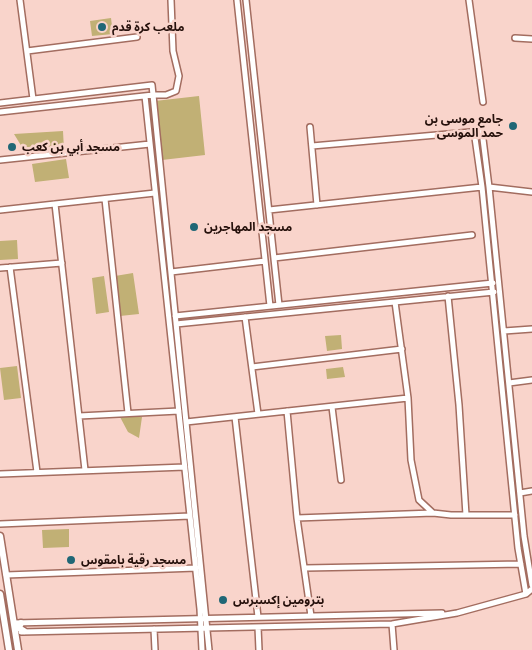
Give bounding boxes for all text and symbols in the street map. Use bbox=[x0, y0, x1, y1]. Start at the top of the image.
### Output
place label: ملعب كرة قدم bbox=[112, 20, 184, 34]
marker: ملعب كرة قدم bbox=[96, 21, 108, 33]
place label: جامع موسى بن حمد الموسى bbox=[425, 112, 503, 140]
marker: جامع موسى بن حمد الموسى bbox=[507, 120, 519, 132]
place label: مسجد أبي بن كعب bbox=[22, 140, 120, 154]
marker: مسجد أبي بن كعب bbox=[6, 141, 18, 153]
place label: مسجد المهاجرين bbox=[204, 220, 292, 234]
marker: مسجد المهاجرين bbox=[188, 221, 200, 233]
place label: مسجد رقية بامقوس bbox=[81, 553, 186, 567]
marker: مسجد رقية بامقوس bbox=[65, 554, 77, 566]
place label: بترومين إكسبرس bbox=[233, 593, 324, 607]
marker: بترومين إكسبرس bbox=[217, 594, 229, 606]

